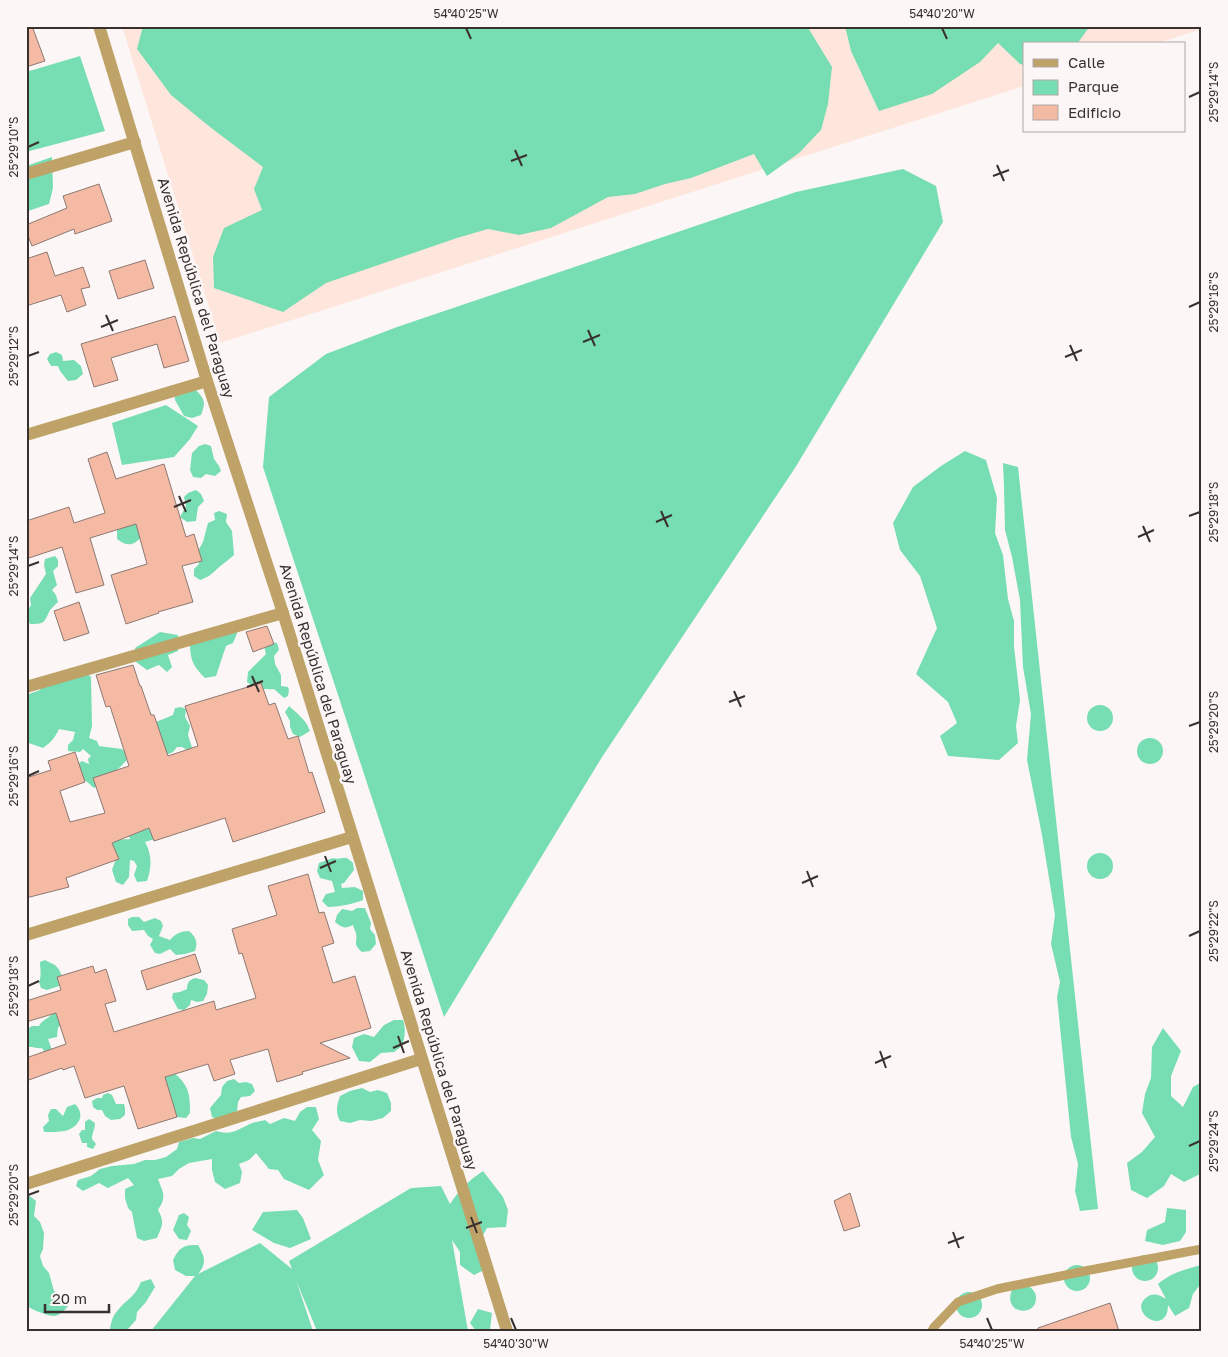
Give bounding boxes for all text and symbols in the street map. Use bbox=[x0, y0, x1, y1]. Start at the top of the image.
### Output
text: 54°40'25"W bbox=[433, 6, 499, 21]
text: 54°40'20"W bbox=[909, 6, 975, 21]
legend bbox=[1023, 42, 1186, 132]
text: Calle bbox=[1068, 53, 1105, 71]
text: 25°29'14"S bbox=[1206, 61, 1221, 122]
text: Parque bbox=[1068, 77, 1119, 95]
text: Edificio bbox=[1068, 103, 1121, 121]
text: 25°29'10"S bbox=[6, 116, 21, 178]
street label: Avenida República del Paraguay bbox=[155, 175, 239, 401]
text: 25°29'16"S bbox=[1206, 271, 1221, 332]
text: 25°29'12"S bbox=[6, 325, 21, 386]
text: 25°29'18"S bbox=[1206, 481, 1221, 542]
text: 25°29'14"S bbox=[6, 535, 21, 596]
street label: Avenida República del Paraguay bbox=[277, 561, 361, 787]
text: 25°29'20"S bbox=[1206, 691, 1221, 753]
text: 25°29'16"S bbox=[6, 745, 21, 806]
text: 25°29'22"S bbox=[1206, 900, 1221, 962]
street label: Avenida República del Paraguay bbox=[398, 947, 482, 1173]
text: 25°29'18"S bbox=[6, 955, 21, 1016]
text: 25°29'24"S bbox=[1206, 1110, 1221, 1172]
text: 25°29'20"S bbox=[6, 1164, 21, 1226]
scale bar bbox=[45, 1282, 109, 1314]
text: 20 m bbox=[52, 1289, 87, 1307]
text: 54°40'30"W bbox=[483, 1336, 549, 1351]
text: 54°40'25"W bbox=[959, 1336, 1025, 1351]

